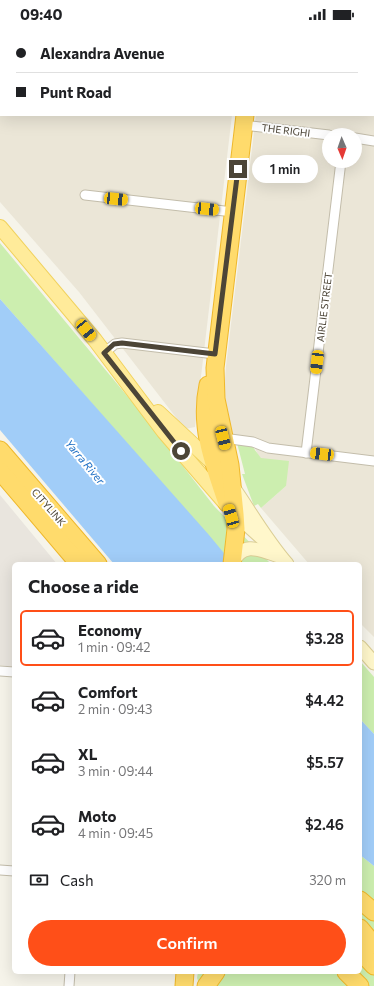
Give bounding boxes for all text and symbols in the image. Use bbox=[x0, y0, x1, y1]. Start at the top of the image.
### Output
text: 09:40 bbox=[20, 5, 62, 23]
text: Alexandra Avenue bbox=[40, 44, 164, 62]
text: Punt Road bbox=[40, 83, 112, 101]
street label: THE RIGHI bbox=[261, 121, 311, 139]
north arrow bbox=[322, 128, 362, 168]
map controls bbox=[322, 128, 362, 168]
callout: 1 min bbox=[252, 155, 318, 183]
route end bbox=[229, 160, 247, 178]
text: 1 min bbox=[270, 161, 300, 177]
car bbox=[103, 192, 129, 206]
car bbox=[194, 202, 220, 216]
street label: AIRLIE STREET bbox=[314, 271, 334, 342]
car bbox=[74, 317, 98, 343]
car bbox=[310, 349, 324, 375]
car bbox=[214, 425, 232, 451]
water label: Yarra River bbox=[63, 437, 108, 487]
route start bbox=[172, 442, 190, 460]
car bbox=[309, 447, 335, 461]
street label: CITYLINK bbox=[30, 486, 69, 528]
car bbox=[222, 503, 240, 529]
text: Choose a ride bbox=[28, 575, 139, 597]
icon: car bbox=[30, 620, 66, 656]
text: Economy bbox=[78, 621, 142, 639]
text: $3.28 bbox=[306, 629, 344, 647]
text: 1 min · 09:42 bbox=[78, 639, 151, 655]
icon: car bbox=[30, 682, 66, 718]
text: Comfort bbox=[78, 683, 138, 701]
text: $4.42 bbox=[305, 691, 344, 709]
text: 2 min · 09:43 bbox=[78, 701, 153, 717]
icon: car bbox=[30, 744, 66, 780]
text: XL bbox=[78, 745, 97, 763]
text: $5.57 bbox=[306, 753, 344, 771]
text: 3 min · 09:44 bbox=[78, 763, 153, 779]
icon: car bbox=[30, 806, 66, 842]
text: Moto bbox=[78, 807, 117, 825]
text: $2.46 bbox=[305, 815, 344, 833]
text: 4 min · 09:45 bbox=[78, 825, 153, 841]
icon: cash bbox=[28, 869, 50, 891]
text: Cash bbox=[60, 871, 94, 889]
text: 320 m bbox=[309, 872, 346, 888]
button: Confirm bbox=[28, 920, 346, 966]

